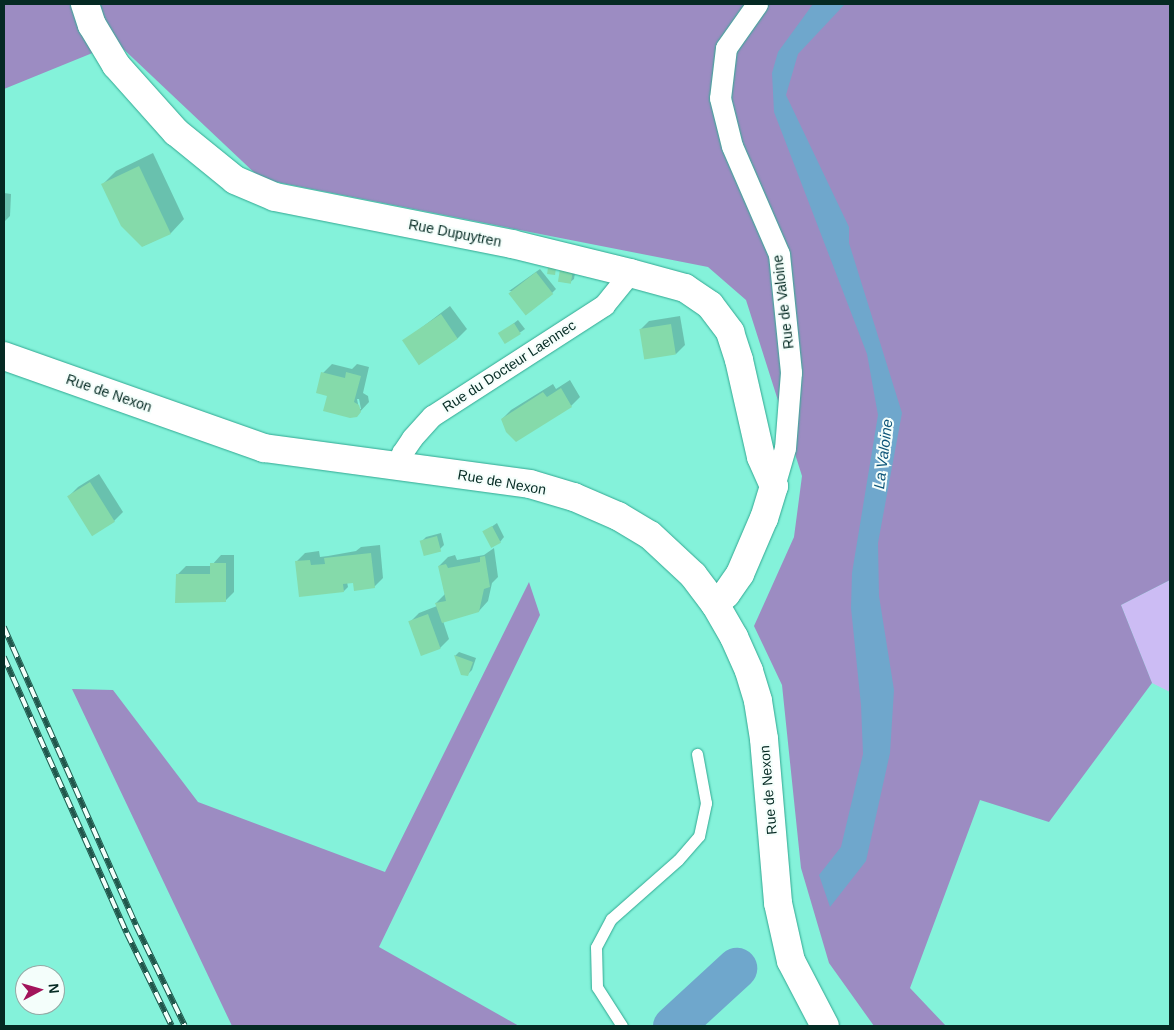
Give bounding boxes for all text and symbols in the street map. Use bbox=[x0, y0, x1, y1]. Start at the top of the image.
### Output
street label: Rue Dupuytren bbox=[407, 216, 503, 250]
street label: Rue de Valoine bbox=[769, 254, 797, 350]
street label: Rue du Docteur Laennec bbox=[439, 317, 579, 415]
street label: Rue de Nexon bbox=[64, 370, 154, 416]
water label: La Valoine bbox=[870, 418, 896, 490]
street label: Rue de Nexon bbox=[456, 466, 548, 498]
street label: Rue de Nexon bbox=[756, 745, 780, 835]
north arrow bbox=[15, 965, 65, 1015]
text: N bbox=[45, 983, 62, 994]

